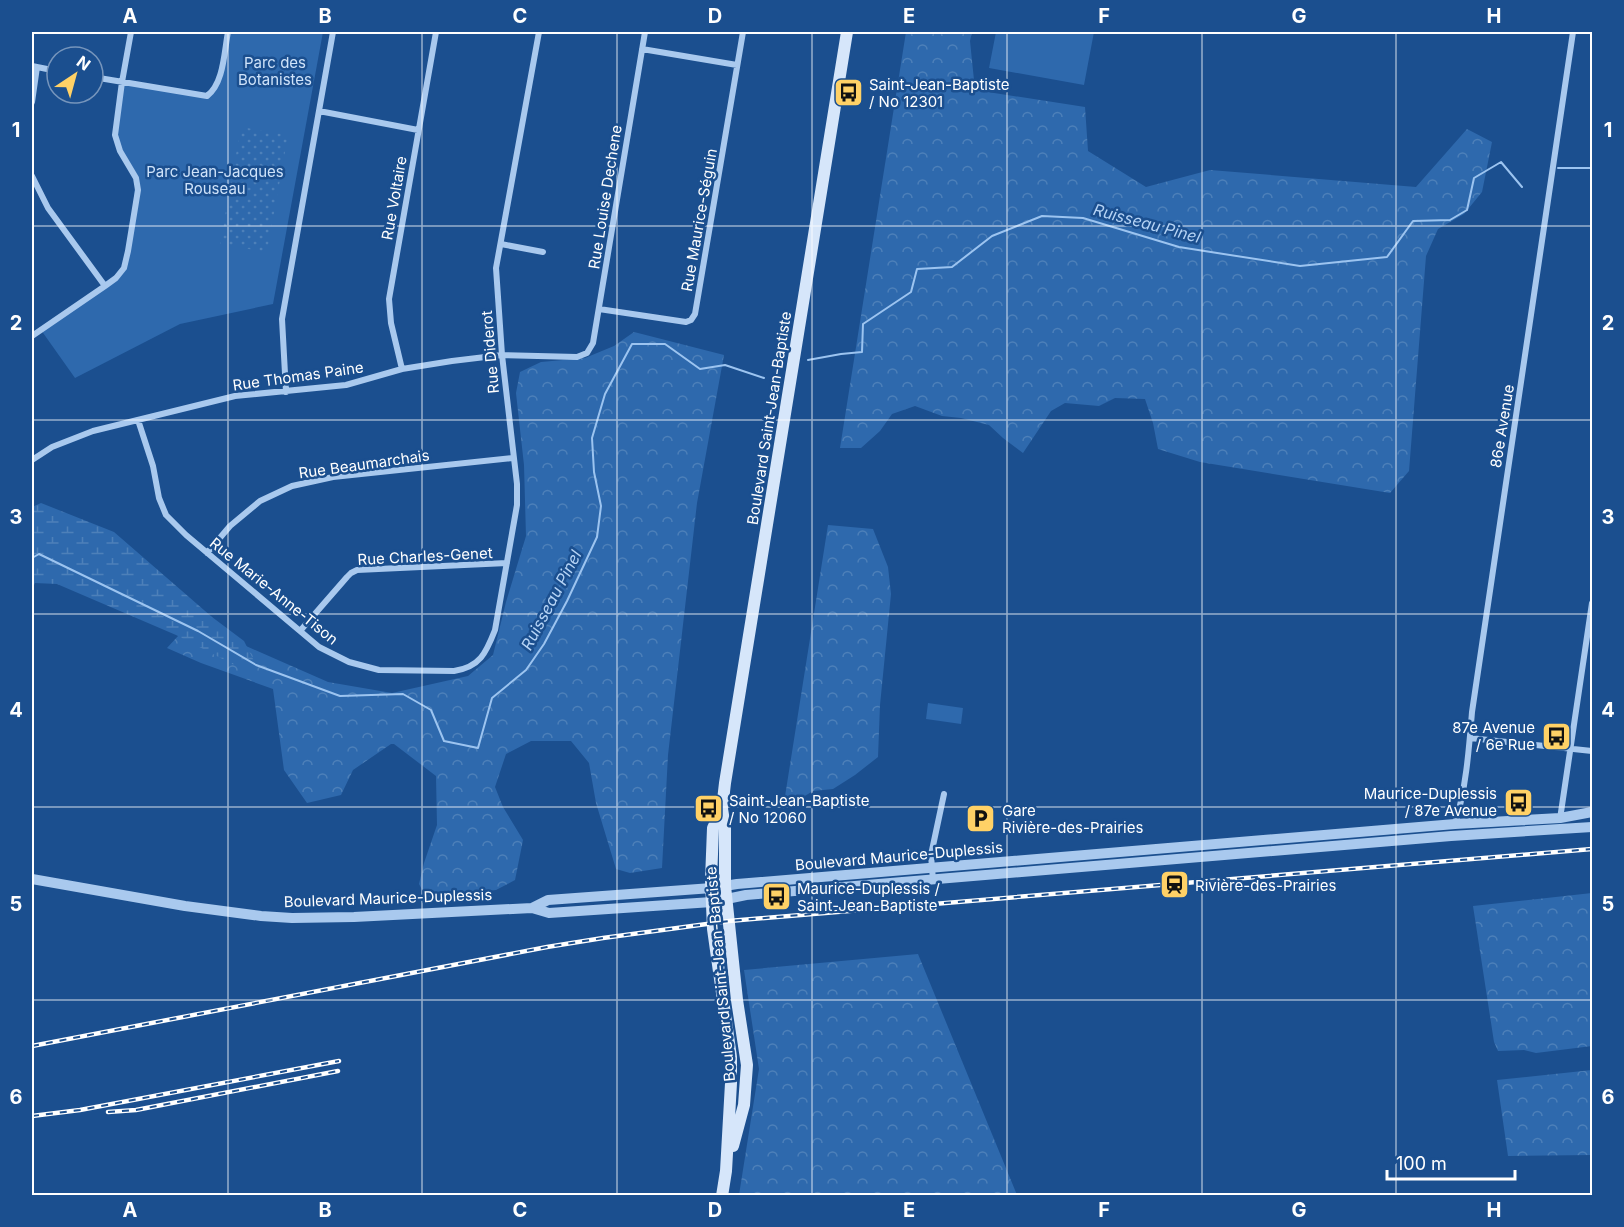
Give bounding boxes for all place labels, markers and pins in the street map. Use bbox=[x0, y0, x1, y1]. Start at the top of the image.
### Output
place label: Saint-Jean-Baptiste / No 12301 bbox=[869, 75, 1009, 111]
bus stop icon: Saint-Jean-Baptiste / No 12301 bbox=[832, 77, 864, 109]
place label: 87e Avenue / 6e Rue bbox=[1452, 718, 1535, 754]
bus stop icon: 87e Avenue / 6e Rue bbox=[1540, 720, 1572, 752]
place label: Maurice-Duplessis / 87e Avenue bbox=[1364, 784, 1497, 820]
bus stop icon: Maurice-Duplessis / 87e Avenue bbox=[1502, 786, 1534, 818]
place label: Saint-Jean-Baptiste / No 12060 bbox=[729, 791, 869, 827]
bus stop icon: Saint-Jean-Baptiste / No 12060 bbox=[692, 793, 724, 825]
place label: Gare Rivière-des-Prairies bbox=[1002, 801, 1143, 837]
parking icon: Gare Rivière-des-Prairies bbox=[965, 803, 997, 835]
station icon: Rivière-des-Prairies bbox=[1158, 869, 1190, 901]
place label: Rivière-des-Prairies bbox=[1195, 876, 1336, 895]
place label: Maurice-Duplessis / Saint-Jean-Baptiste bbox=[797, 879, 940, 915]
bus stop icon: Maurice-Duplessis / Saint-Jean-Baptiste bbox=[760, 881, 792, 913]

